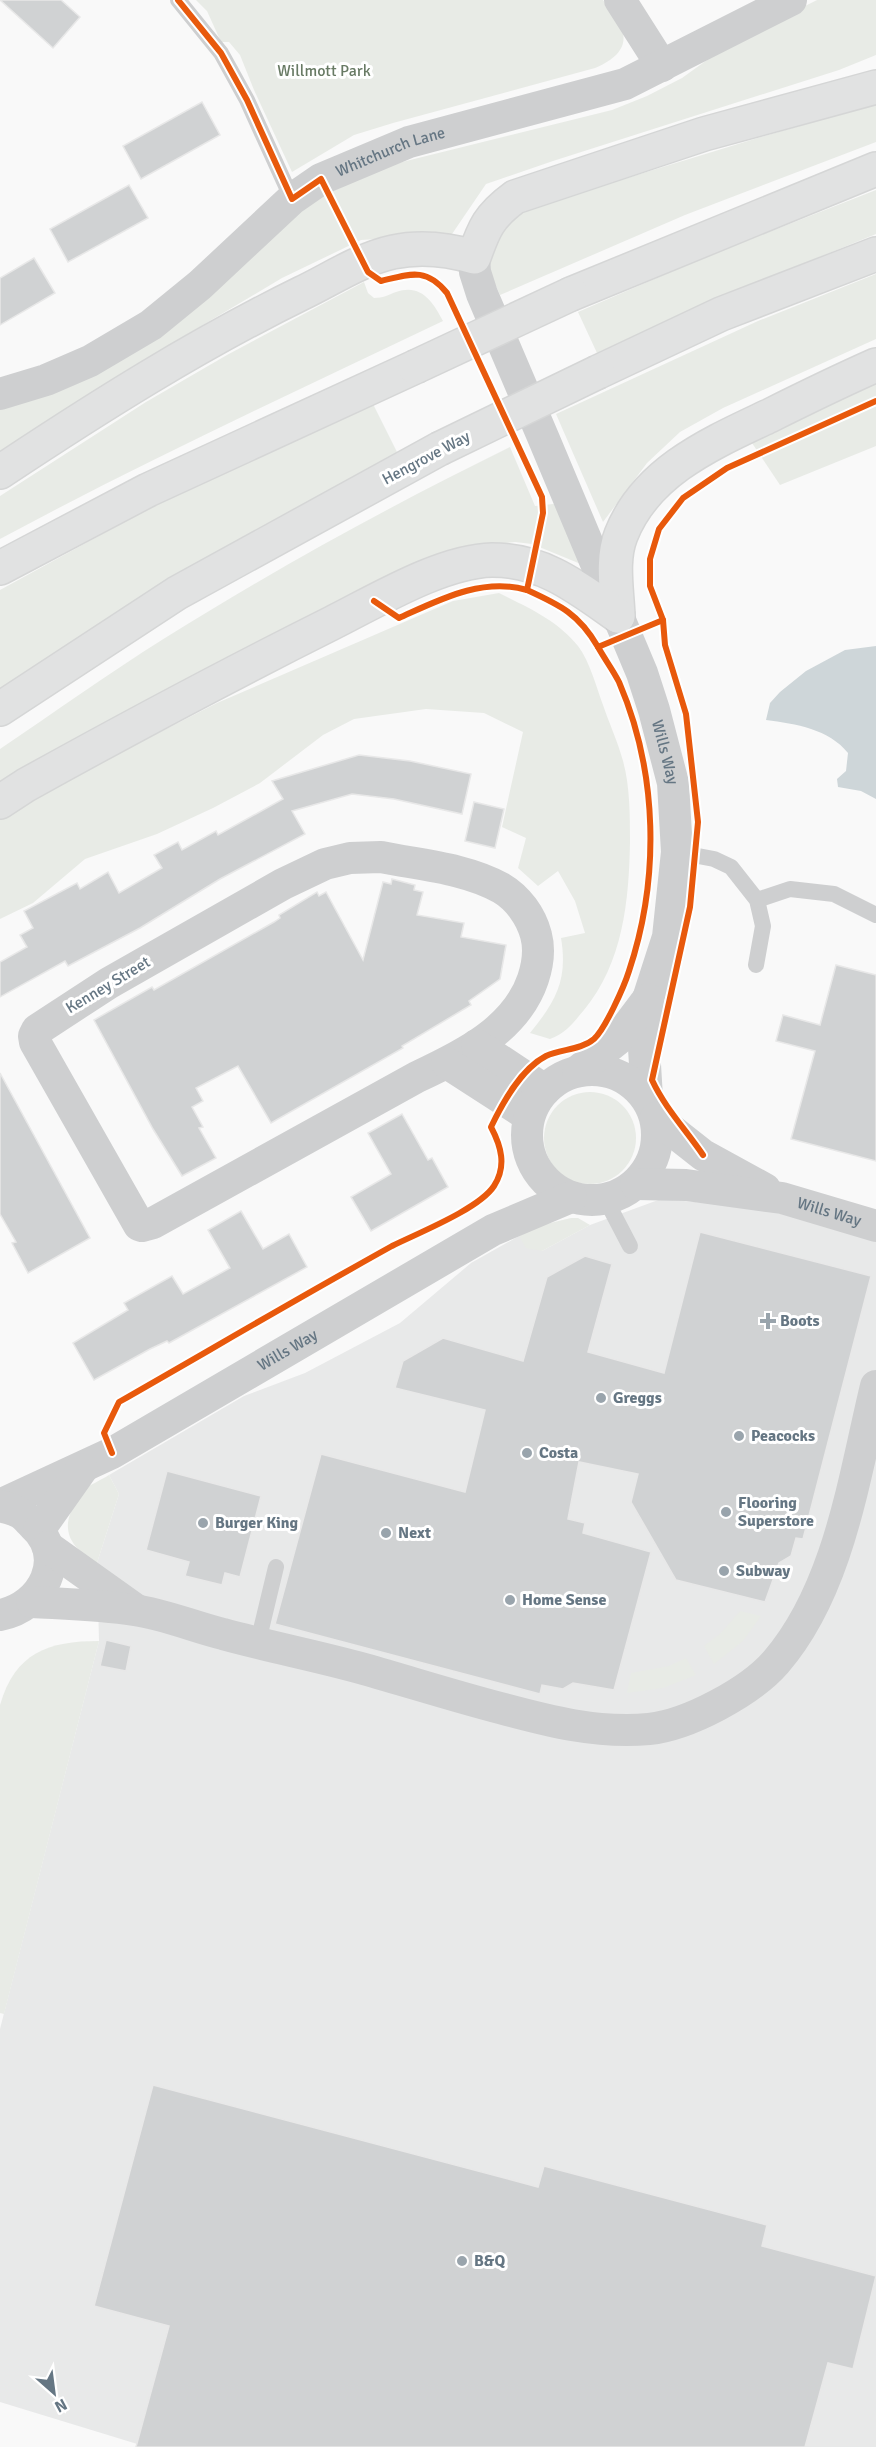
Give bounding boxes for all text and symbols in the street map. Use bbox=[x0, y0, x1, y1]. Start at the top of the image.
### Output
park label: Willmott Park bbox=[277, 61, 371, 81]
street label: Whitchurch Lane bbox=[333, 123, 447, 182]
street label: Hengrove Way bbox=[379, 426, 474, 490]
street label: Wills Way bbox=[647, 718, 683, 787]
street label: Kenney Street bbox=[62, 952, 154, 1018]
street label: Wills Way bbox=[795, 1193, 864, 1231]
place label: Boots bbox=[780, 1311, 820, 1331]
marker: Boots bbox=[761, 1314, 775, 1328]
street label: Wills Way bbox=[254, 1325, 322, 1376]
place label: Greggs bbox=[613, 1388, 662, 1408]
marker: Greggs bbox=[594, 1391, 608, 1405]
place label: Peacocks bbox=[751, 1426, 815, 1446]
marker: Peacocks bbox=[732, 1429, 746, 1443]
place label: Costa bbox=[539, 1443, 578, 1463]
marker: Costa bbox=[520, 1446, 534, 1460]
place label: Flooring Superstore bbox=[738, 1493, 814, 1531]
marker: Flooring Superstore bbox=[719, 1505, 733, 1519]
place label: Burger King bbox=[215, 1513, 299, 1533]
marker: Burger King bbox=[196, 1516, 210, 1530]
place label: Next bbox=[398, 1523, 431, 1543]
marker: Next bbox=[379, 1526, 393, 1540]
place label: Subway bbox=[736, 1561, 790, 1581]
marker: Subway bbox=[717, 1564, 731, 1578]
place label: Home Sense bbox=[522, 1590, 606, 1610]
marker: Home Sense bbox=[503, 1593, 517, 1607]
place label: B&Q bbox=[474, 2251, 505, 2271]
marker: B&Q bbox=[455, 2254, 469, 2268]
north arrow bbox=[24, 2363, 84, 2423]
text: N bbox=[51, 2394, 70, 2417]

